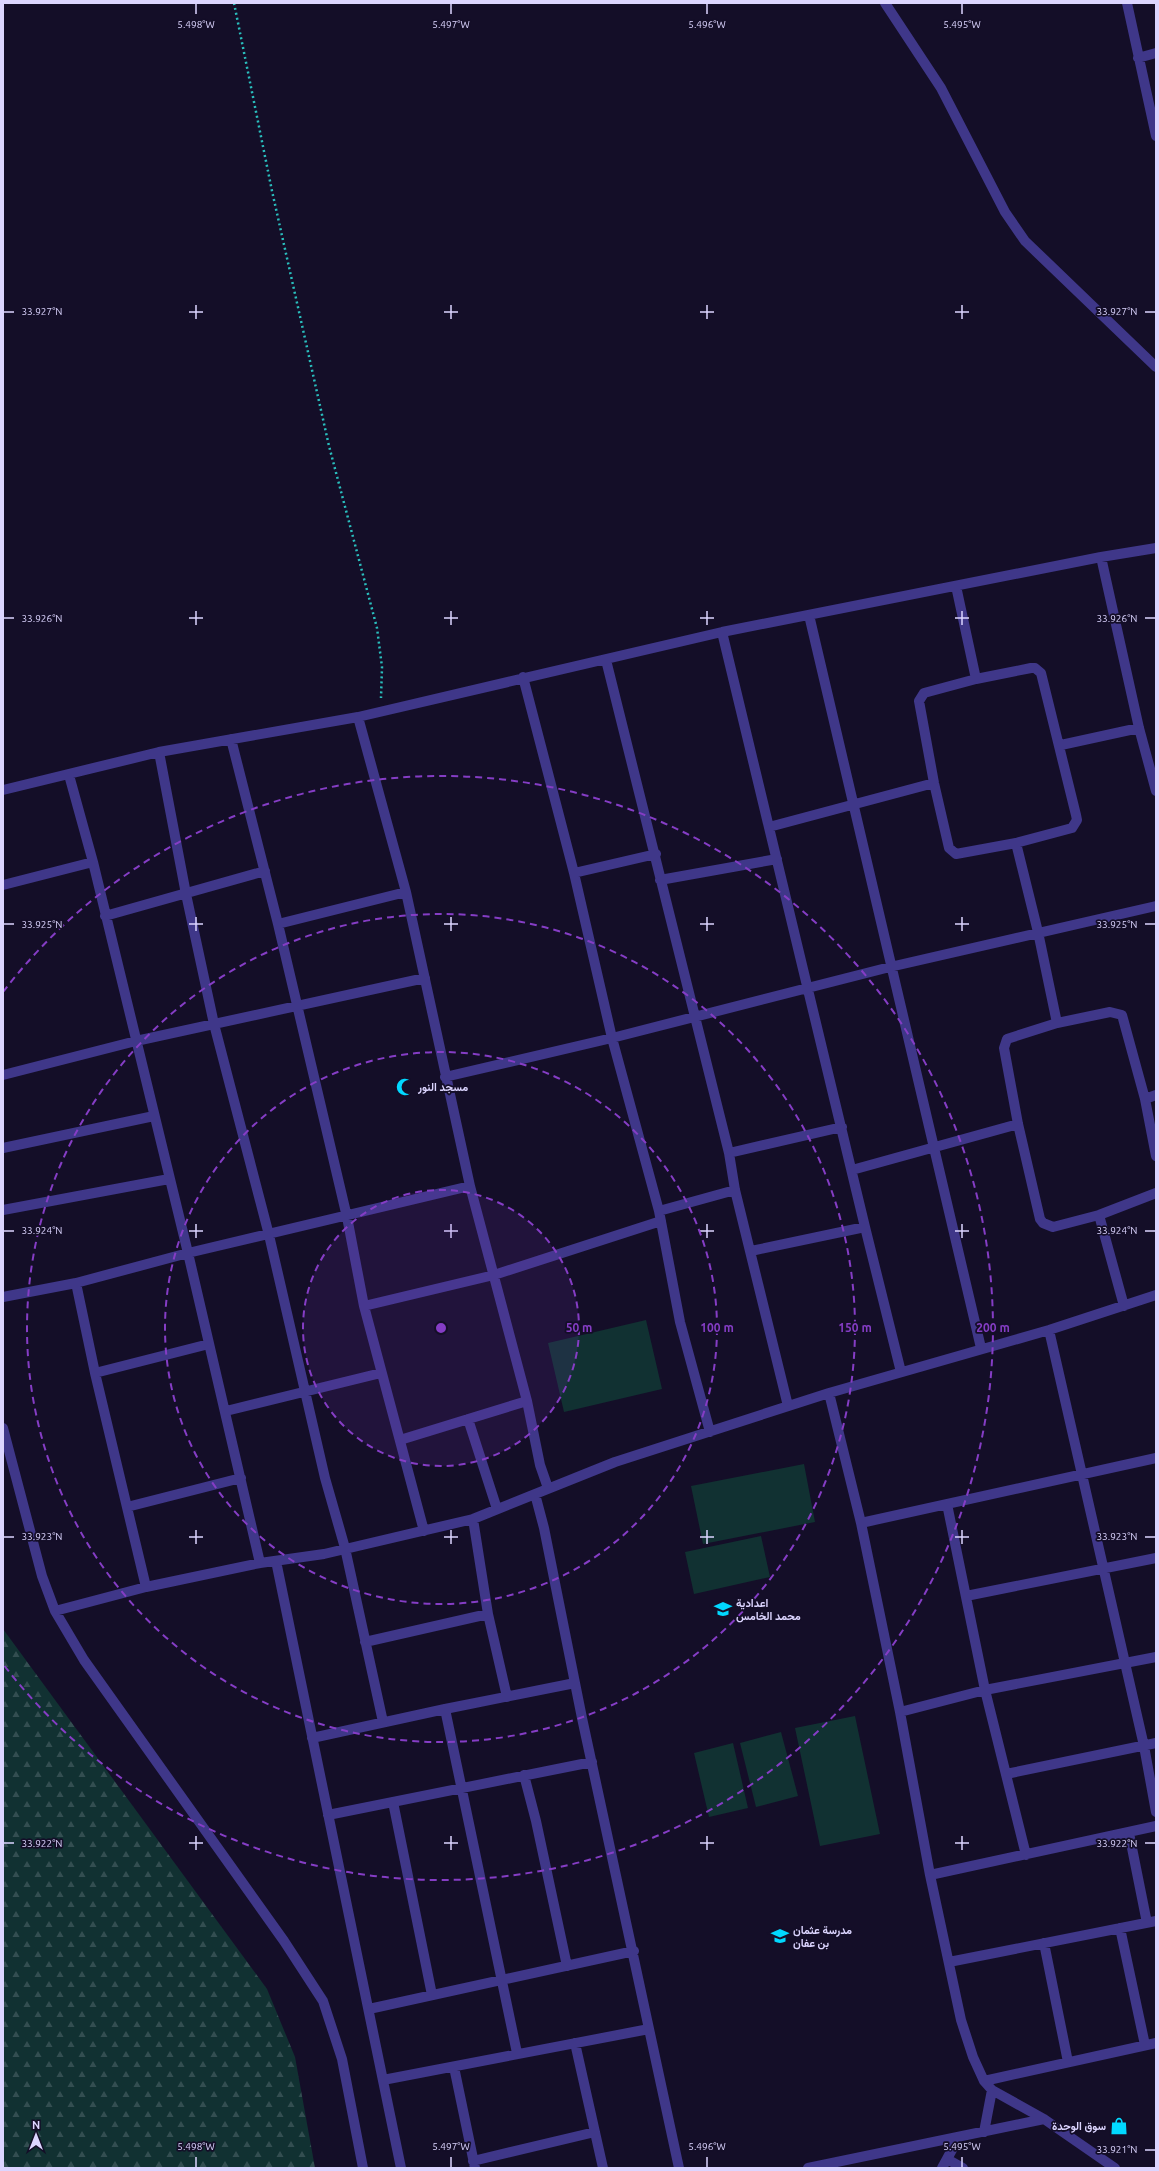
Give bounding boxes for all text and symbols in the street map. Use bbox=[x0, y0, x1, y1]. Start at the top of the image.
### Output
text: 5.498°W bbox=[177, 19, 215, 30]
text: 5.497°W bbox=[432, 19, 470, 30]
text: 5.496°W bbox=[688, 19, 726, 30]
text: 5.495°W bbox=[943, 19, 981, 30]
text: 33.927°N bbox=[21, 306, 63, 317]
text: 33.927°N bbox=[1096, 306, 1138, 317]
text: 33.926°N bbox=[21, 613, 63, 624]
text: 33.926°N bbox=[1096, 613, 1138, 624]
text: 33.925°N bbox=[21, 919, 63, 930]
text: 33.925°N bbox=[1096, 919, 1138, 930]
mosque icon: مسجد النور bbox=[395, 1077, 415, 1097]
place label: مسجد النور bbox=[417, 1081, 468, 1094]
text: 33.924°N bbox=[21, 1225, 63, 1236]
text: 33.924°N bbox=[1096, 1225, 1138, 1236]
centre of rings bbox=[434, 1321, 448, 1335]
text: 50 m bbox=[566, 1321, 592, 1334]
text: 100 m bbox=[700, 1321, 734, 1334]
text: 150 m bbox=[838, 1321, 872, 1334]
text: 200 m bbox=[976, 1321, 1010, 1334]
text: 33.923°N bbox=[21, 1531, 63, 1542]
text: 33.923°N bbox=[1096, 1531, 1138, 1542]
place label: اعدادية محمد الخامس bbox=[736, 1597, 801, 1623]
school or university icon: اعدادية محمد الخامس bbox=[713, 1599, 733, 1619]
text: 33.922°N bbox=[21, 1838, 63, 1849]
text: 33.922°N bbox=[1096, 1838, 1138, 1849]
place label: مدرسة عثمان بن عفان bbox=[793, 1924, 852, 1950]
school or university icon: مدرسة عثمان بن عفان bbox=[770, 1926, 790, 1946]
north arrow bbox=[16, 2115, 56, 2155]
shop icon: سوق الوحدة bbox=[1109, 2116, 1129, 2136]
text: N bbox=[32, 2119, 40, 2131]
place label: سوق الوحدة bbox=[1052, 2120, 1106, 2133]
text: 5.498°W bbox=[177, 2141, 215, 2152]
text: 5.497°W bbox=[432, 2141, 470, 2152]
text: 5.496°W bbox=[688, 2141, 726, 2152]
text: 5.495°W bbox=[943, 2141, 981, 2152]
text: 33.921°N bbox=[1096, 2144, 1138, 2155]

